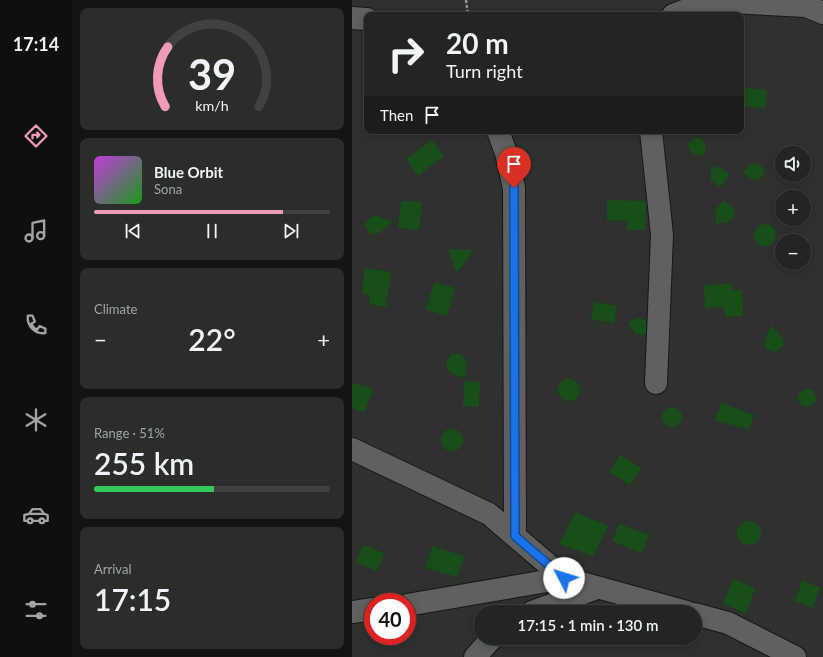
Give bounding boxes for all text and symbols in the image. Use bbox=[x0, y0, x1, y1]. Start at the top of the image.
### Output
text: 20 m bbox=[446, 26, 509, 60]
icon: right bbox=[380, 28, 432, 80]
text: 17:14 bbox=[13, 33, 59, 55]
text: 39 bbox=[188, 49, 236, 99]
text: Turn right bbox=[446, 60, 523, 82]
text: km/h bbox=[195, 96, 229, 113]
icon: arrive bbox=[421, 104, 443, 126]
text: Then bbox=[380, 106, 413, 124]
icon: directions bbox=[22, 122, 50, 150]
map controls bbox=[775, 146, 811, 270]
button: sound bbox=[775, 146, 811, 182]
pin bbox=[497, 147, 531, 188]
icon: arrive bbox=[503, 153, 525, 175]
text: Blue Orbit bbox=[154, 163, 223, 181]
text: Sona bbox=[154, 181, 182, 197]
button: + bbox=[775, 190, 811, 226]
icon: music bbox=[22, 217, 50, 245]
icon: previous bbox=[122, 220, 144, 242]
icon: pause bbox=[201, 220, 223, 242]
icon: next bbox=[280, 220, 302, 242]
button: − bbox=[775, 234, 811, 270]
text: Climate bbox=[94, 301, 137, 317]
icon: phone bbox=[22, 311, 50, 339]
text: 22° bbox=[188, 321, 236, 357]
text: − bbox=[94, 326, 107, 353]
text: + bbox=[317, 326, 330, 353]
icon: climate bbox=[22, 406, 50, 434]
text: Range · 51% bbox=[94, 425, 165, 441]
text: 255 km bbox=[94, 445, 194, 481]
icon: car bbox=[22, 501, 50, 529]
position arrow bbox=[543, 557, 585, 599]
text: Arrival bbox=[94, 561, 131, 577]
text: 17:15 bbox=[94, 581, 171, 617]
speed limit sign: 40 bbox=[364, 593, 416, 645]
icon: filters bbox=[22, 596, 50, 624]
text: 17:15 · 1 min · 130 m bbox=[518, 616, 658, 634]

